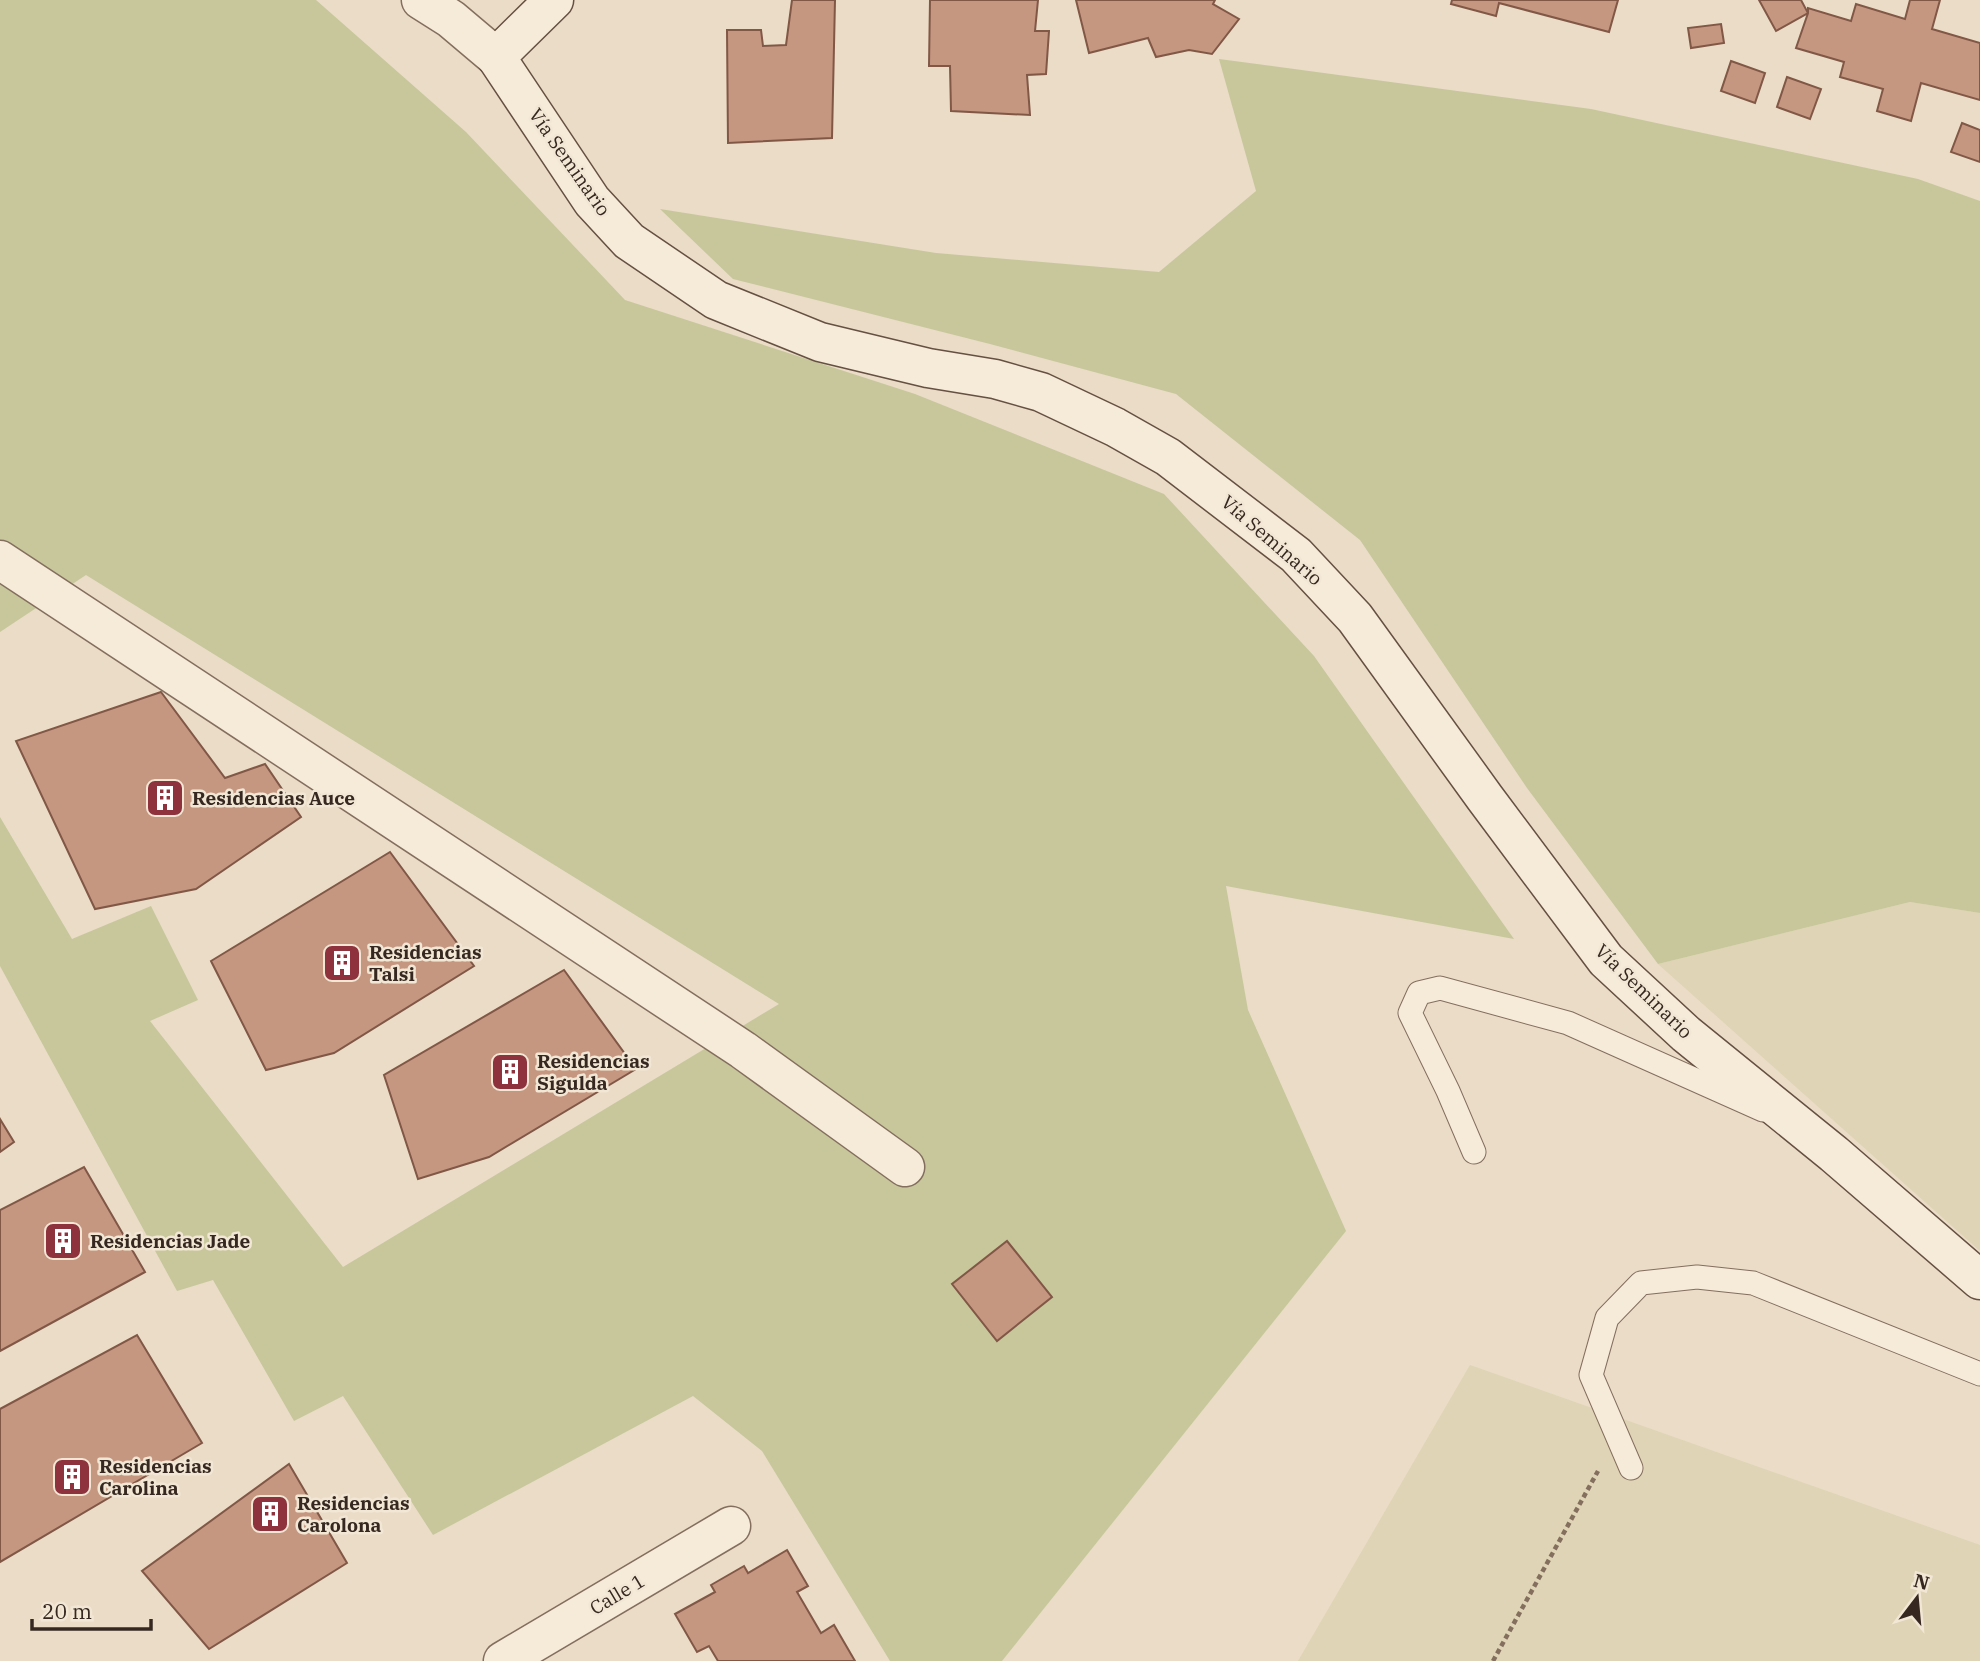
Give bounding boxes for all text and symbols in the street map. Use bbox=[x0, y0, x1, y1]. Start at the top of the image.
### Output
street label: Vía Seminario bbox=[524, 103, 616, 221]
street label: Vía Seminario bbox=[1217, 490, 1327, 590]
building icon: Residencias Auce bbox=[144, 777, 186, 819]
place label: Residencias Auce bbox=[192, 786, 355, 810]
street label: Vía Seminario bbox=[1590, 939, 1698, 1043]
place label: Residencias Talsi bbox=[369, 940, 482, 986]
building icon: Residencias Talsi bbox=[321, 942, 363, 984]
place label: Residencias Sigulda bbox=[537, 1049, 650, 1095]
building icon: Residencias Sigulda bbox=[489, 1051, 531, 1093]
building icon: Residencias Jade bbox=[42, 1220, 84, 1262]
place label: Residencias Jade bbox=[90, 1229, 251, 1253]
place label: Residencias Carolina bbox=[99, 1454, 212, 1500]
building icon: Residencias Carolina bbox=[51, 1456, 93, 1498]
place label: Residencias Carolona bbox=[297, 1491, 410, 1537]
building icon: Residencias Carolona bbox=[249, 1493, 291, 1535]
north arrow bbox=[1882, 1563, 1952, 1633]
street label: Calle 1 bbox=[585, 1568, 649, 1620]
text: N bbox=[1911, 1568, 1932, 1595]
scale bar bbox=[32, 1588, 150, 1632]
text: 20 m bbox=[42, 1597, 92, 1625]

